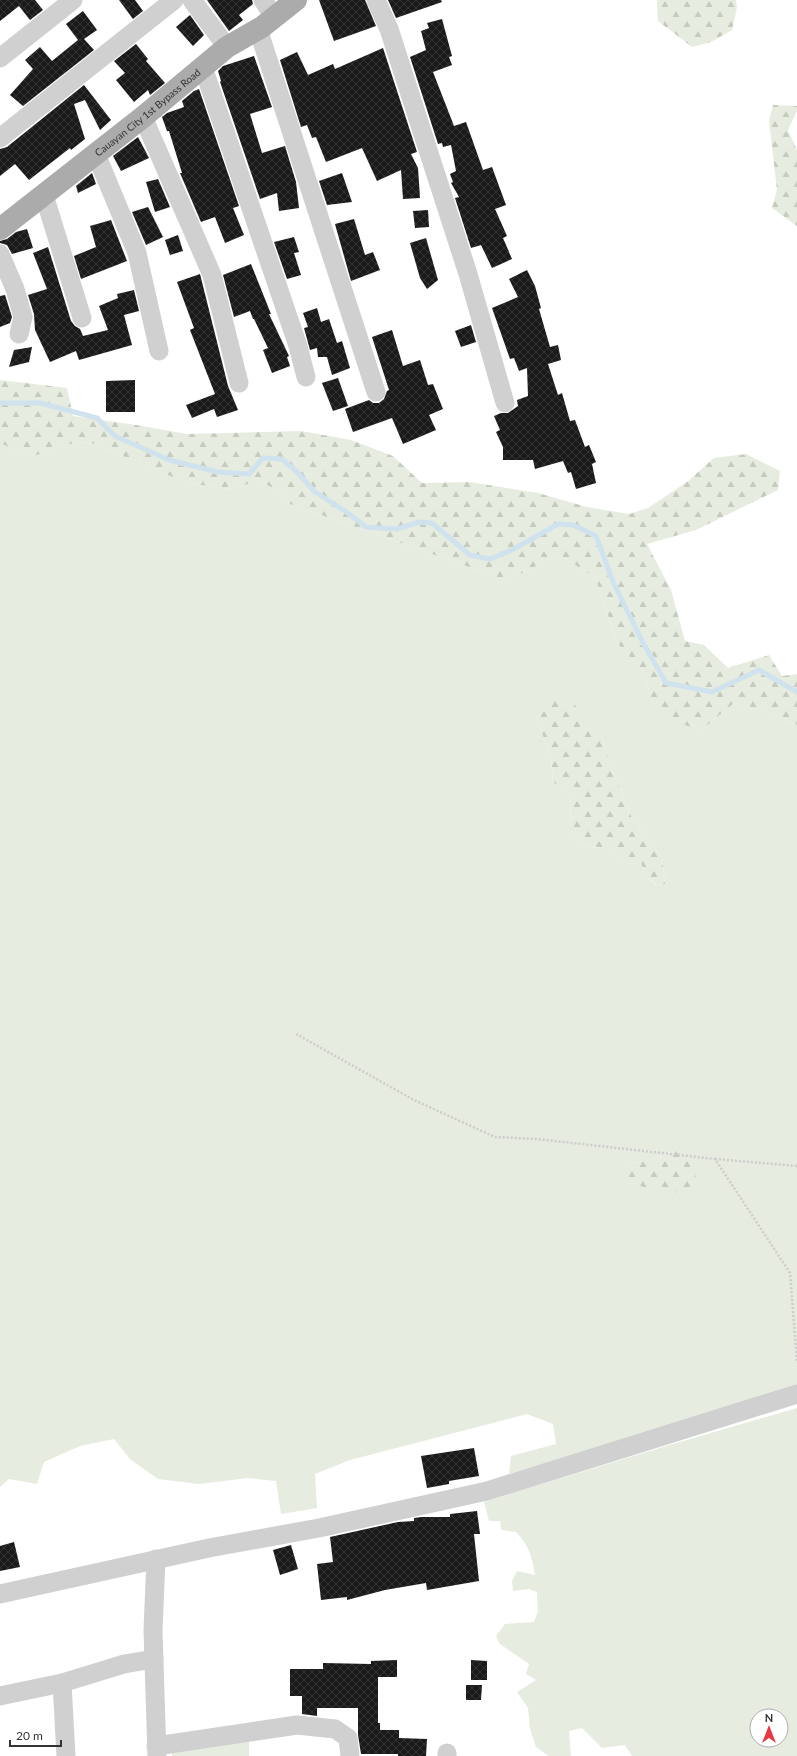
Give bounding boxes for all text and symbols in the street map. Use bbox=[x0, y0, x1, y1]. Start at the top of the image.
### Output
street label: Cauayan City 1st Bypass Road bbox=[92, 66, 203, 159]
north arrow bbox=[749, 1708, 789, 1748]
text: N bbox=[765, 1711, 773, 1724]
scale bar bbox=[10, 1722, 61, 1748]
text: 20 m bbox=[16, 1728, 43, 1743]

